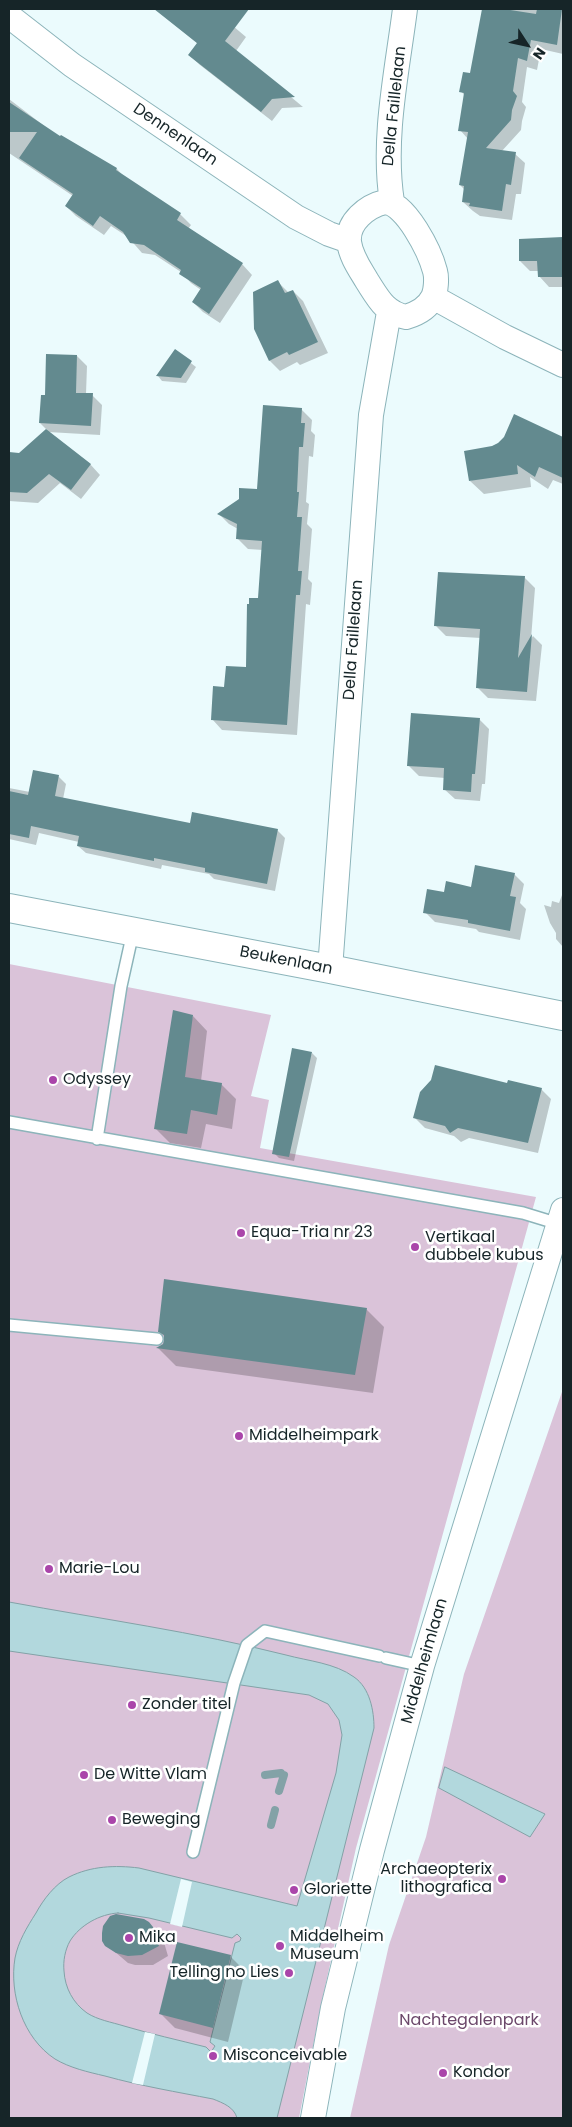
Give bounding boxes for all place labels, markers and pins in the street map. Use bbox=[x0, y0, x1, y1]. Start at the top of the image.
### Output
place label: Odyssey bbox=[63, 1070, 131, 1090]
marker: Odyssey bbox=[47, 1074, 59, 1086]
place label: Equa-Tria nr 23 bbox=[251, 1223, 373, 1243]
marker: Equa-Tria nr 23 bbox=[235, 1227, 247, 1239]
place label: Vertikaal dubbele kubus bbox=[425, 1228, 544, 1266]
marker: Vertikaal dubbele kubus bbox=[409, 1241, 421, 1253]
place label: Middelheimpark bbox=[249, 1426, 379, 1446]
marker: Middelheimpark bbox=[233, 1430, 245, 1442]
place label: Marie-Lou bbox=[59, 1559, 140, 1579]
marker: Marie-Lou bbox=[43, 1563, 55, 1575]
place label: Zonder titel bbox=[142, 1695, 232, 1715]
marker: Zonder titel bbox=[126, 1699, 138, 1711]
place label: De Witte Vlam bbox=[94, 1765, 207, 1785]
marker: De Witte Vlam bbox=[78, 1769, 90, 1781]
place label: Beweging bbox=[122, 1810, 201, 1830]
marker: Beweging bbox=[106, 1814, 118, 1826]
place label: Archaeopterix lithografica bbox=[380, 1860, 492, 1898]
marker: Archaeopterix lithografica bbox=[496, 1873, 508, 1885]
place label: Gloriette bbox=[304, 1880, 372, 1900]
marker: Gloriette bbox=[288, 1884, 300, 1896]
place label: Middelheim Museum bbox=[290, 1927, 384, 1965]
place label: Mika bbox=[139, 1928, 176, 1948]
marker: Mika bbox=[123, 1932, 135, 1944]
marker: Middelheim Museum bbox=[274, 1940, 286, 1952]
place label: Telling no Lies bbox=[169, 1963, 279, 1983]
marker: Telling no Lies bbox=[283, 1967, 295, 1979]
place label: Misconceivable bbox=[223, 2046, 347, 2066]
marker: Misconceivable bbox=[207, 2050, 219, 2062]
place label: Kondor bbox=[453, 2063, 510, 2083]
marker: Kondor bbox=[437, 2067, 449, 2079]

